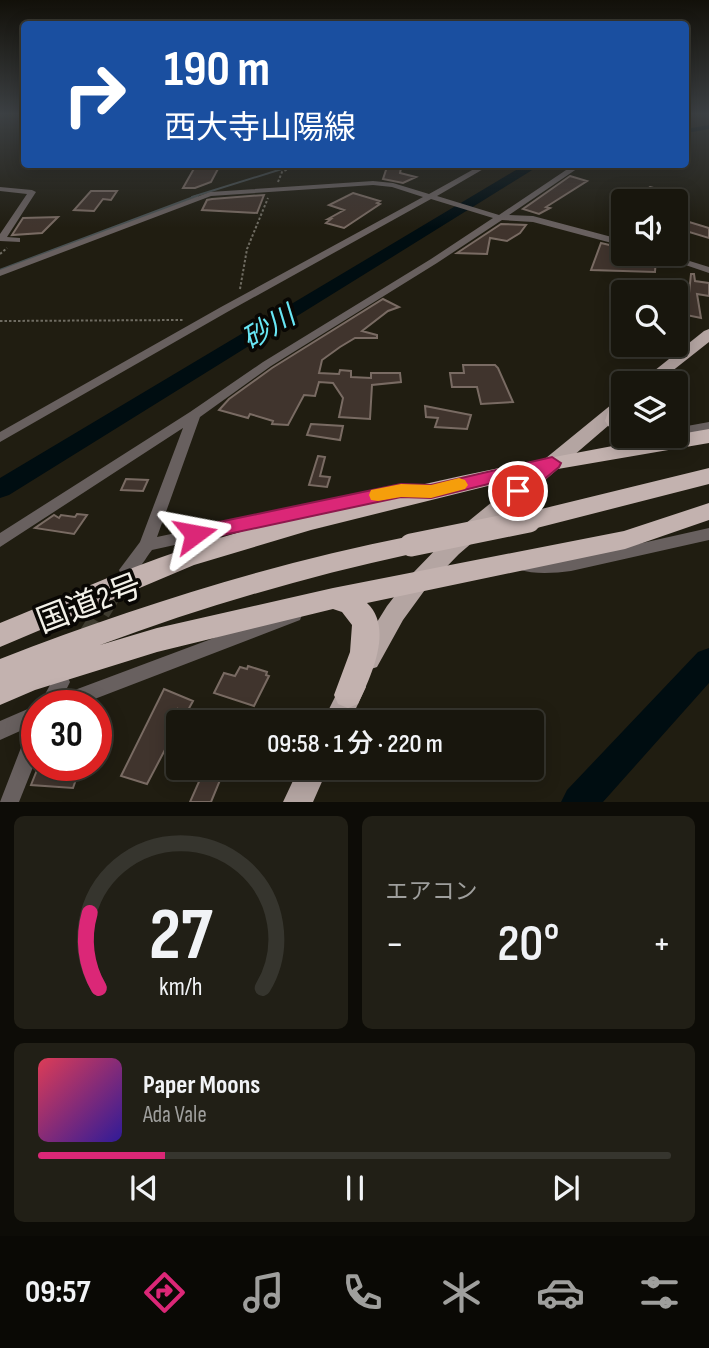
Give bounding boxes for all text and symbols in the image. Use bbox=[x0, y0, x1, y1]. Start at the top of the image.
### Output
text: 190 m bbox=[164, 41, 270, 100]
icon: right bbox=[49, 49, 140, 140]
text: 西大寺山陽線 bbox=[164, 109, 356, 148]
map controls bbox=[611, 189, 688, 448]
button: sound bbox=[611, 189, 688, 266]
button: search bbox=[611, 280, 688, 357]
water label: 砂川 bbox=[236, 298, 304, 357]
button: layers bbox=[611, 371, 688, 448]
pin bbox=[488, 461, 548, 521]
icon: arrive bbox=[499, 472, 537, 510]
position arrow bbox=[158, 497, 232, 571]
street label: 国道2号 bbox=[32, 567, 147, 642]
speed limit sign: 30 bbox=[21, 690, 112, 781]
text: 09:58 · 1 分 · 220 m bbox=[267, 729, 443, 760]
text: エアコン bbox=[386, 878, 478, 906]
text: 27 bbox=[149, 893, 213, 981]
text: 20° bbox=[497, 913, 559, 976]
text: − bbox=[386, 922, 404, 967]
text: + bbox=[652, 922, 671, 967]
text: km/h bbox=[159, 972, 202, 1003]
text: Paper Moons bbox=[143, 1070, 260, 1101]
text: Ada Vale bbox=[143, 1101, 207, 1129]
icon: previous bbox=[125, 1169, 163, 1207]
icon: pause bbox=[336, 1169, 374, 1207]
icon: next bbox=[547, 1169, 585, 1207]
icon: directions bbox=[140, 1268, 189, 1317]
icon: music bbox=[239, 1268, 288, 1317]
icon: phone bbox=[338, 1268, 387, 1317]
icon: climate bbox=[437, 1268, 486, 1317]
icon: car bbox=[536, 1268, 585, 1317]
icon: filters bbox=[635, 1268, 684, 1317]
text: 09:57 bbox=[25, 1273, 90, 1312]

